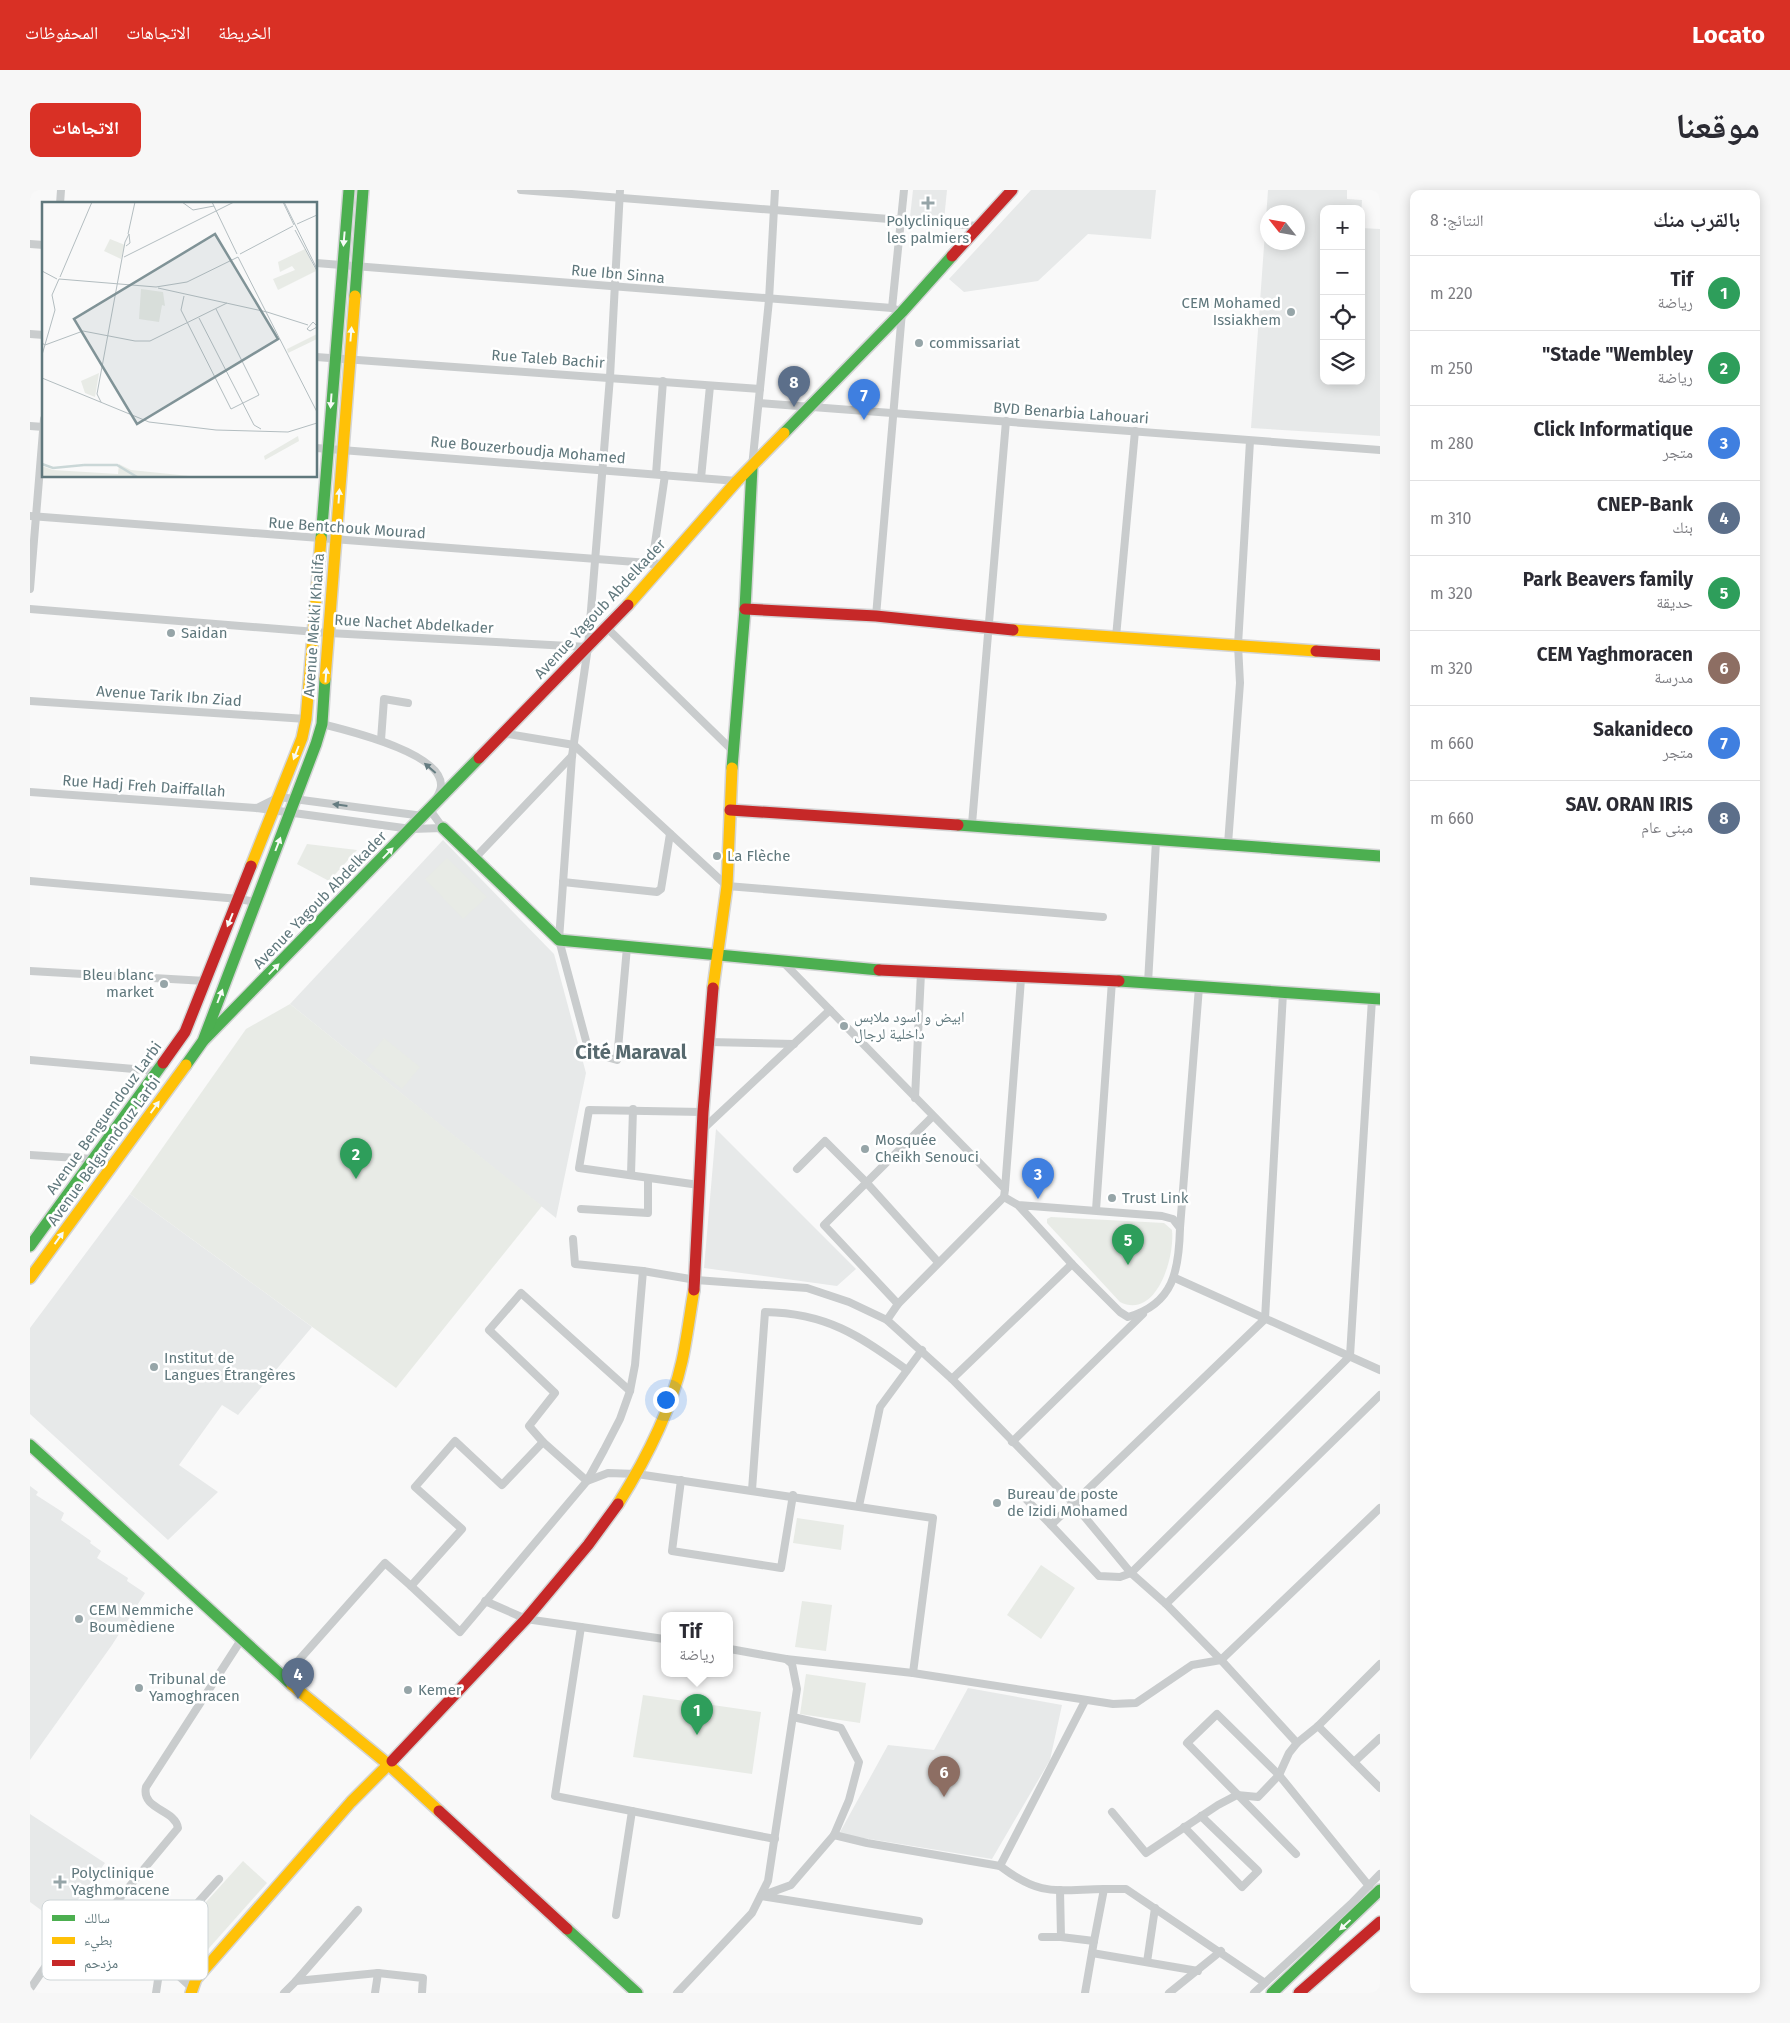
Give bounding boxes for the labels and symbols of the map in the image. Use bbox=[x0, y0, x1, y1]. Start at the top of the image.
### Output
marker: Polyclinique les palmiers bbox=[921, 196, 935, 210]
inset map bbox=[42, 202, 318, 478]
north arrow bbox=[1260, 205, 1305, 250]
place label: Polyclinique les palmiers bbox=[886, 212, 970, 247]
one-way arrow bbox=[340, 231, 348, 247]
street label: Rue Ibn Sinna bbox=[570, 261, 666, 287]
place label: CEM Mohamed Issiakhem bbox=[1182, 294, 1281, 329]
marker: CEM Mohamed Issiakhem bbox=[1285, 306, 1297, 318]
one-way arrow bbox=[347, 325, 355, 341]
place label: commissariat bbox=[929, 334, 1021, 352]
marker: commissariat bbox=[913, 337, 925, 349]
street label: Rue Taleb Bachir bbox=[491, 346, 605, 372]
pin: 8 bbox=[778, 366, 810, 407]
pin: 7 bbox=[848, 379, 880, 420]
one-way arrow bbox=[327, 393, 335, 409]
street label: BVD Benarbia Lahouari bbox=[992, 399, 1150, 427]
street label: Rue Bouzerboudja Mohamed bbox=[430, 432, 626, 468]
one-way arrow bbox=[336, 488, 344, 504]
street label: Rue Bentchouk Mourad bbox=[268, 514, 426, 542]
street label: Avenue Yagoub Abdelkader bbox=[531, 535, 670, 683]
street label: Avenue Mekki Khalifa bbox=[300, 552, 328, 698]
street label: Rue Nachet Abdelkader bbox=[334, 611, 494, 637]
place label: Saidan bbox=[181, 624, 228, 642]
marker: Saidan bbox=[165, 627, 177, 639]
one-way arrow bbox=[322, 667, 330, 683]
street label: Avenue Tarik Ibn Ziad bbox=[96, 682, 242, 710]
one-way arrow bbox=[292, 746, 300, 761]
one-way arrow bbox=[425, 762, 437, 774]
street label: Rue Hadj Freh Daiffallah bbox=[62, 771, 226, 801]
one-way arrow bbox=[331, 801, 347, 809]
street label: Avenue Yagoub Abdelkader bbox=[249, 827, 391, 973]
one-way arrow bbox=[274, 836, 282, 851]
one-way arrow bbox=[381, 847, 393, 859]
place label: La Flèche bbox=[727, 847, 790, 865]
marker: La Flèche bbox=[711, 850, 723, 862]
one-way arrow bbox=[226, 913, 233, 928]
one-way arrow bbox=[268, 963, 280, 975]
place label: Bleu blanc market bbox=[82, 966, 155, 1001]
marker: Bleu blanc market bbox=[158, 978, 170, 990]
one-way arrow bbox=[216, 988, 224, 1003]
place label: ابيض و اسود ملابس داخلية لرجال bbox=[854, 1008, 965, 1044]
marker: ابيض و اسود ملابس داخلية لرجال bbox=[838, 1020, 850, 1032]
street label: Avenue Benguendouz Larbi bbox=[42, 1038, 166, 1198]
district label: Cité Maraval bbox=[575, 1040, 687, 1064]
street label: Avenue Belguendouz Larbi bbox=[44, 1073, 164, 1229]
one-way arrow bbox=[149, 1101, 160, 1114]
place label: Mosquée Cheikh Senouci bbox=[875, 1131, 979, 1166]
pin: 2 bbox=[340, 1138, 372, 1179]
marker: Mosquée Cheikh Senouci bbox=[859, 1143, 871, 1155]
pin: 3 bbox=[1022, 1158, 1054, 1199]
place label: Trust Link bbox=[1122, 1189, 1189, 1207]
marker: Trust Link bbox=[1106, 1192, 1118, 1204]
pin: 5 bbox=[1112, 1224, 1144, 1265]
one-way arrow bbox=[54, 1231, 64, 1245]
place label: Institut de Langues Étrangères bbox=[164, 1349, 296, 1384]
marker: Institut de Langues Étrangères bbox=[148, 1361, 160, 1373]
your location bbox=[653, 1387, 679, 1413]
place label: Bureau de poste de Izidi Mohamed bbox=[1007, 1485, 1128, 1520]
marker: Bureau de poste de Izidi Mohamed bbox=[991, 1497, 1003, 1509]
place label: CEM Nemmiche Boumèdiene bbox=[89, 1601, 194, 1636]
marker: CEM Nemmiche Boumèdiene bbox=[73, 1613, 85, 1625]
pin: 4 bbox=[282, 1658, 314, 1699]
place label: Tribunal de Yamoghracen bbox=[149, 1670, 240, 1705]
place label: Kemer bbox=[418, 1681, 462, 1699]
marker: Tribunal de Yamoghracen bbox=[133, 1682, 145, 1694]
marker: Kemer bbox=[402, 1684, 414, 1696]
pin: 1 bbox=[681, 1694, 713, 1735]
pin: 6 bbox=[928, 1756, 960, 1797]
place label: Polyclinique Yaghmoracene bbox=[71, 1864, 170, 1899]
marker: Polyclinique Yaghmoracene bbox=[53, 1875, 67, 1889]
legend bbox=[42, 1900, 208, 1980]
text: سالك bbox=[84, 1910, 110, 1927]
one-way arrow bbox=[1340, 1919, 1352, 1931]
text: بطيء bbox=[84, 1932, 113, 1952]
text: مزدحم bbox=[84, 1955, 118, 1973]

